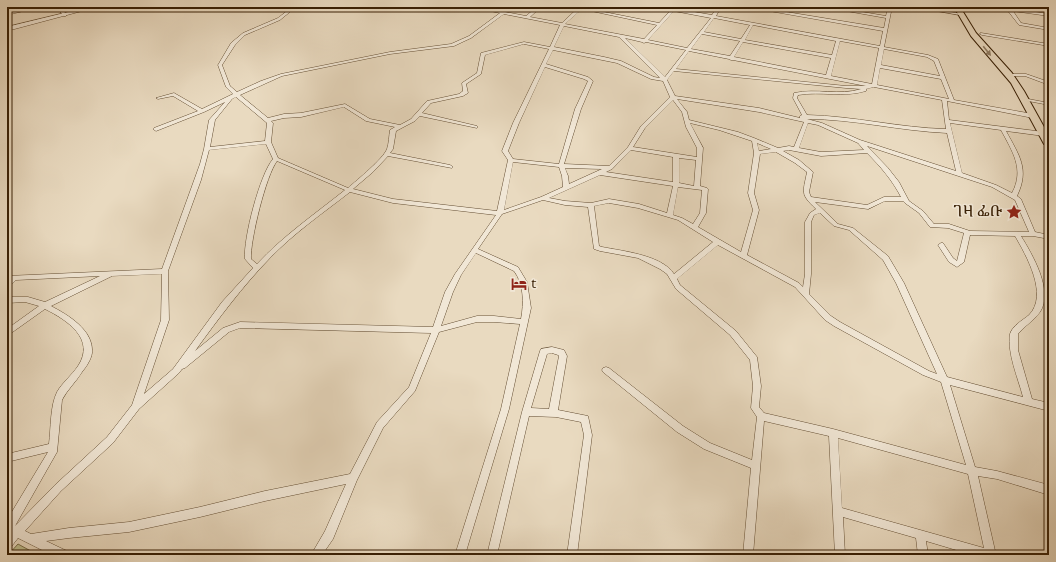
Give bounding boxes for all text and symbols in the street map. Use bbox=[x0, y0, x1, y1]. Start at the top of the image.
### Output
one-way arrow bbox=[982, 45, 991, 56]
place label: ገዛ ፌቡ bbox=[954, 201, 1003, 224]
place icon: ገዛ ፌቡ bbox=[1005, 203, 1023, 221]
place label: t bbox=[531, 273, 537, 296]
hotel icon: t bbox=[510, 275, 528, 293]

